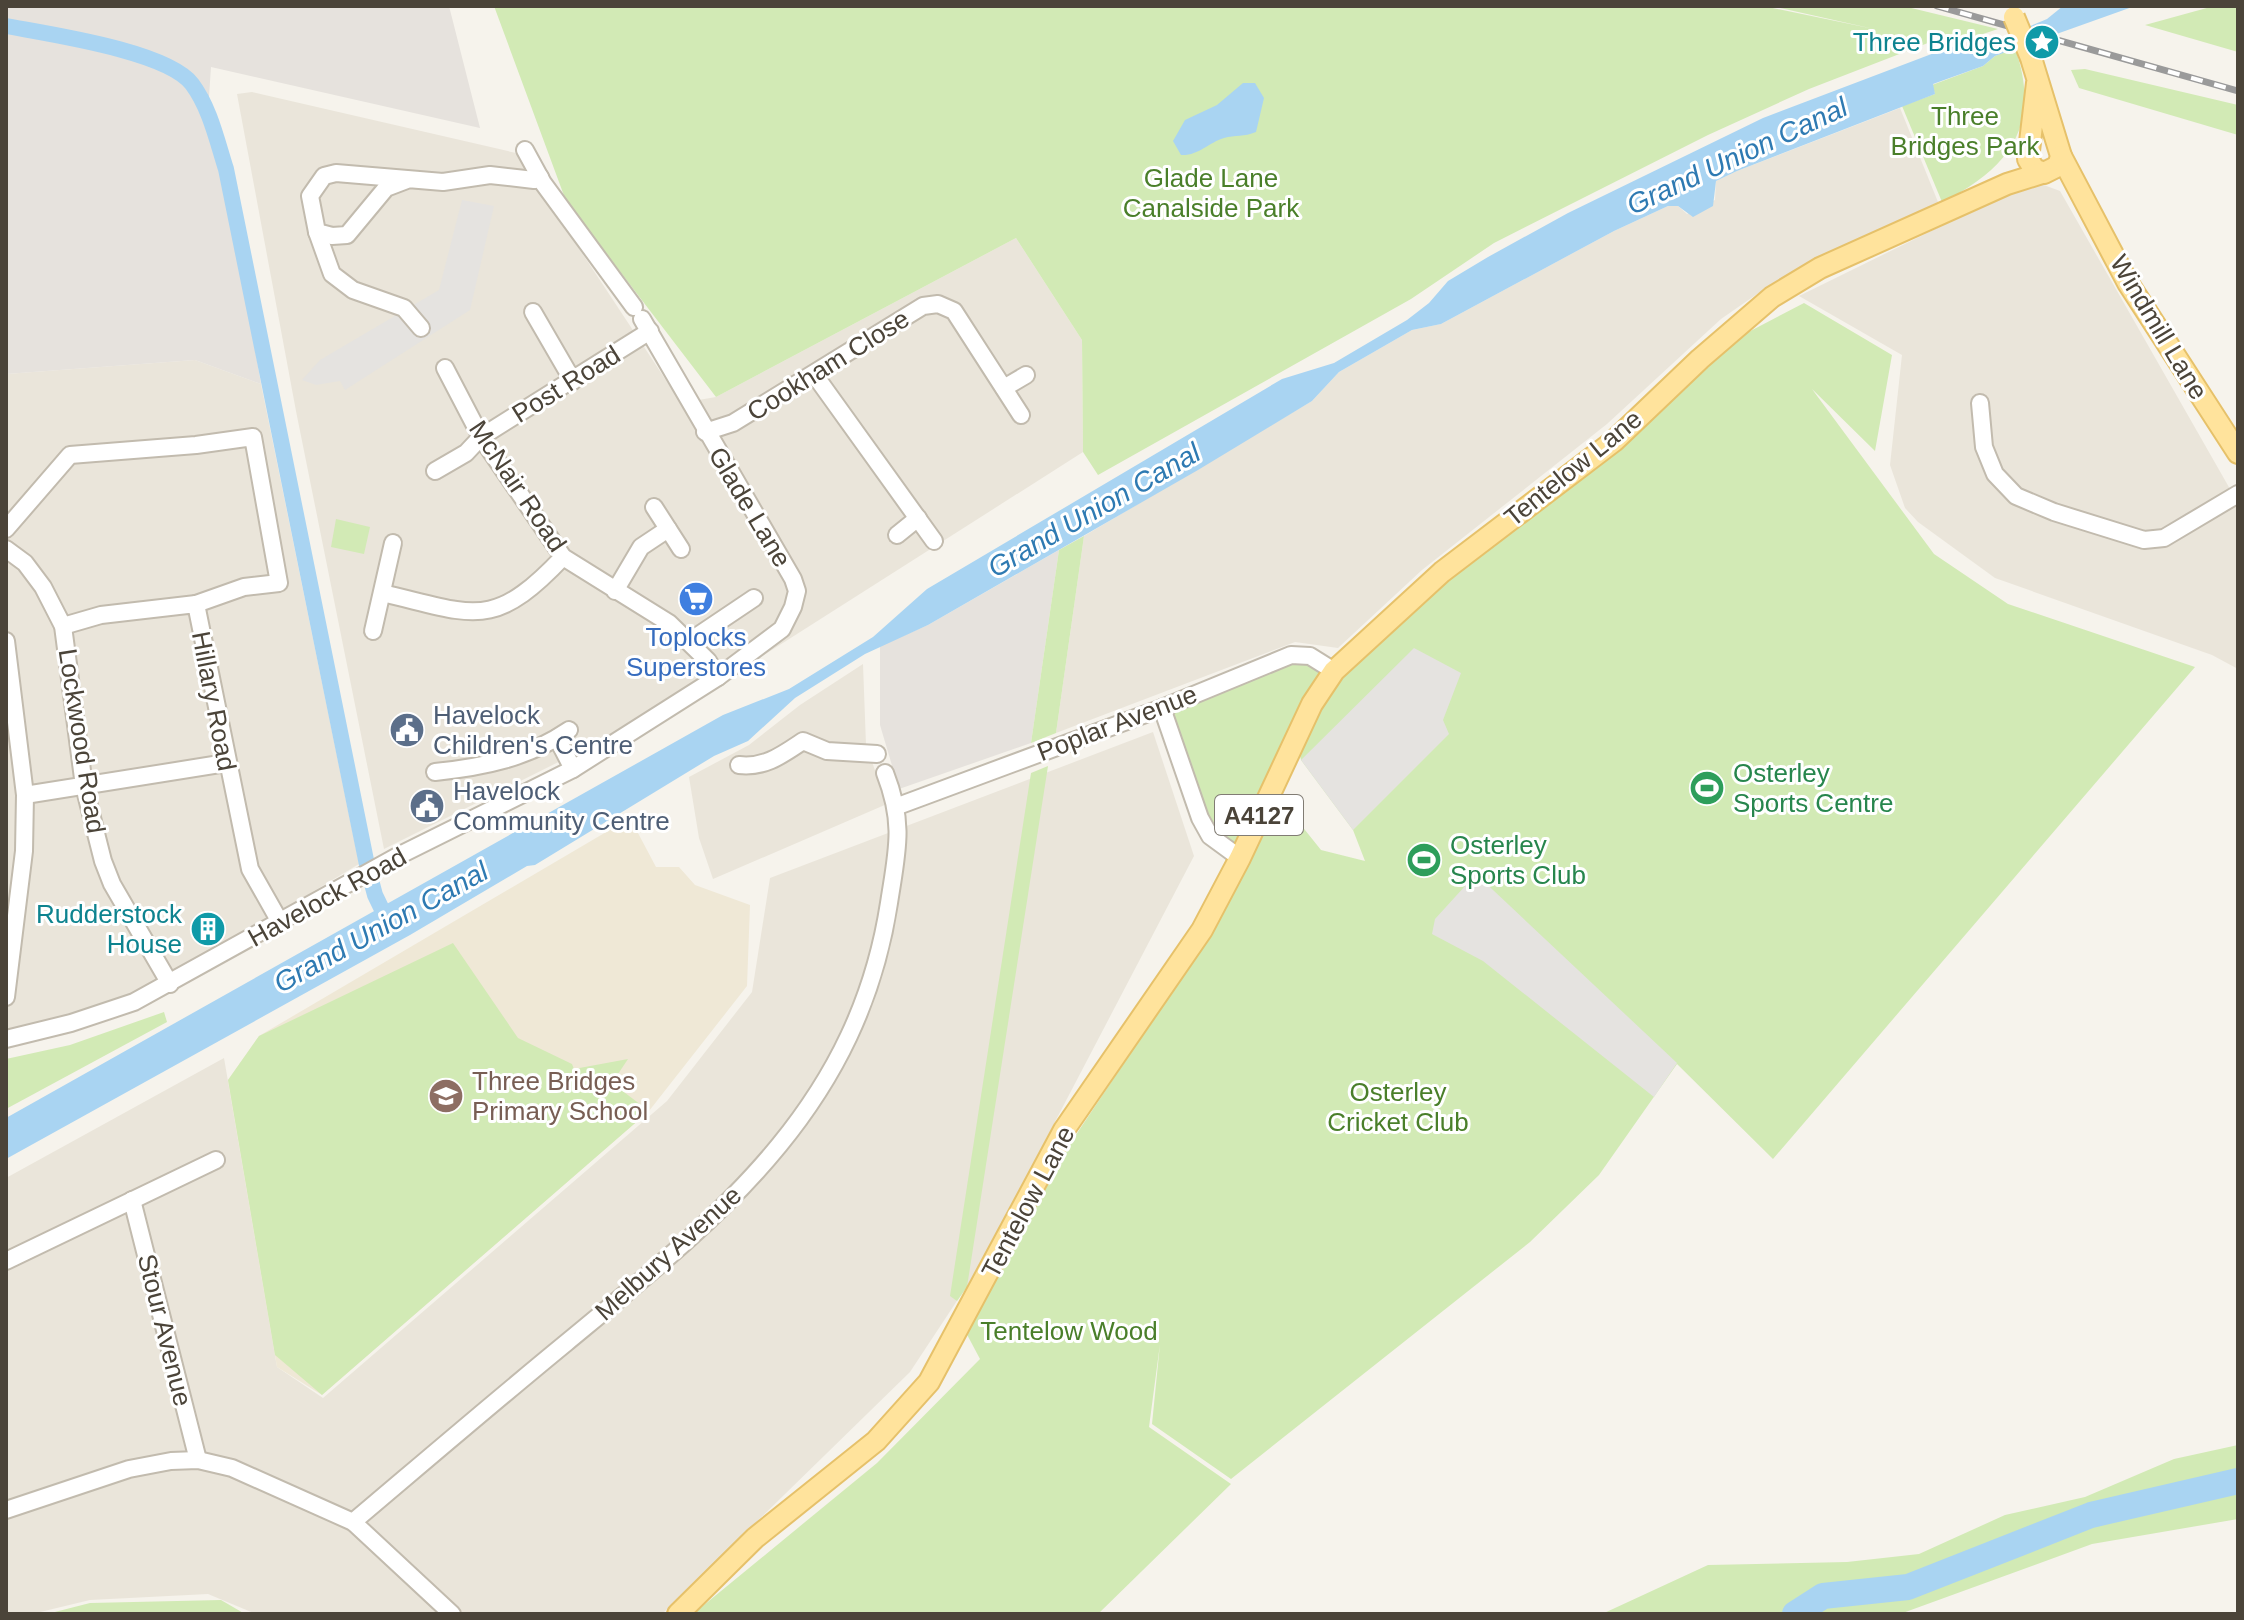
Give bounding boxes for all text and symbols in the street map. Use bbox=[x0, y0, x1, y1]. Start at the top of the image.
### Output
place icon: Three Bridges bbox=[2023, 23, 2061, 61]
place label: Three Bridges bbox=[1853, 27, 2016, 57]
water label: Grand Union Canal bbox=[1622, 91, 1853, 221]
park label: Three Bridges Park bbox=[1891, 101, 2040, 161]
park label: Glade Lane Canalside Park bbox=[1123, 163, 1300, 223]
street label: Windmill Lane bbox=[2104, 249, 2214, 405]
street label: Cookham Close bbox=[742, 303, 914, 427]
street label: Post Road bbox=[507, 339, 625, 429]
street label: Tentelow Lane bbox=[1498, 404, 1648, 532]
street label: McNair Road bbox=[463, 415, 573, 557]
water label: Grand Union Canal bbox=[982, 436, 1206, 583]
street label: Glade Lane bbox=[703, 442, 797, 572]
supermarket icon: Toplocks Superstores bbox=[677, 580, 715, 618]
place label: Toplocks Superstores bbox=[626, 622, 766, 682]
street label: Hillary Road bbox=[186, 629, 242, 773]
street label: Lockwood Road bbox=[53, 647, 111, 835]
street label: Poplar Avenue bbox=[1033, 679, 1201, 767]
place label: Havelock Children's Centre bbox=[433, 700, 633, 760]
public building icon: Havelock Children's Centre bbox=[388, 711, 426, 749]
place label: Osterley Sports Centre bbox=[1733, 758, 1893, 818]
sports icon: Osterley Sports Centre bbox=[1688, 769, 1726, 807]
place label: Havelock Community Centre bbox=[453, 776, 670, 836]
public building icon: Havelock Community Centre bbox=[408, 787, 446, 825]
road number: A4127 bbox=[1215, 795, 1303, 835]
place label: Osterley Sports Club bbox=[1450, 830, 1586, 890]
street label: Havelock Road bbox=[243, 841, 411, 953]
sports icon: Osterley Sports Club bbox=[1405, 841, 1443, 879]
water label: Grand Union Canal bbox=[269, 855, 494, 999]
place label: Rudderstock House bbox=[36, 899, 183, 959]
building icon: Rudderstock House bbox=[189, 910, 227, 948]
place label: Three Bridges Primary School bbox=[472, 1066, 648, 1126]
school or university icon: Three Bridges Primary School bbox=[427, 1077, 465, 1115]
park label: Osterley Cricket Club bbox=[1327, 1077, 1469, 1137]
street label: Tentelow Lane bbox=[975, 1121, 1081, 1283]
street label: Melbury Avenue bbox=[589, 1180, 747, 1326]
street label: Stour Avenue bbox=[132, 1251, 198, 1409]
park label: Tentelow Wood bbox=[980, 1316, 1158, 1346]

